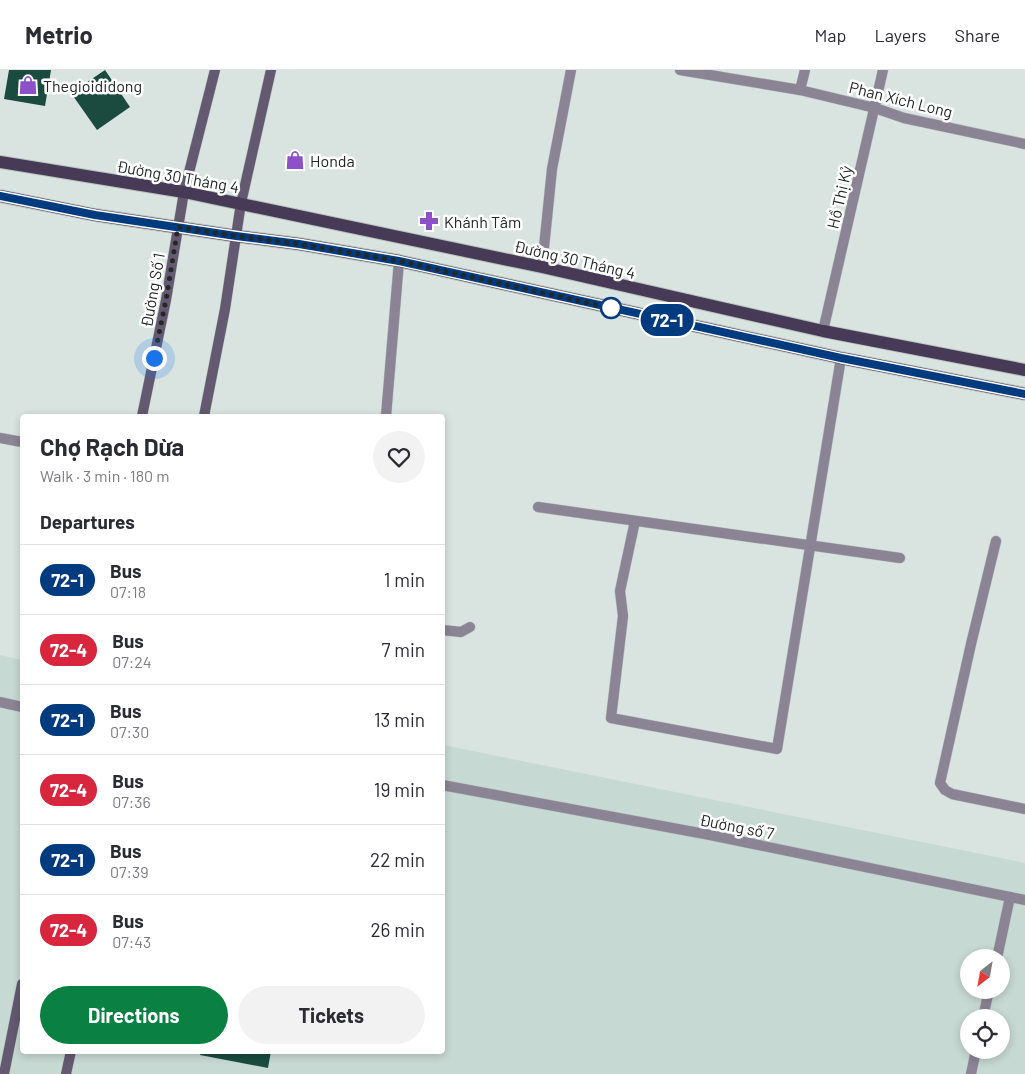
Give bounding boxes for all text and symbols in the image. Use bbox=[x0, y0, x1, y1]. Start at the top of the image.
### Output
text: Metrio bbox=[25, 20, 93, 49]
text: Map bbox=[814, 24, 846, 46]
text: Layers bbox=[874, 24, 927, 46]
text: Share bbox=[955, 24, 1000, 46]
shop icon: Thegioididong bbox=[17, 74, 39, 96]
place label: Thegioididong bbox=[43, 76, 142, 95]
street label: Phan Xích Long bbox=[847, 77, 955, 121]
shop icon: Honda bbox=[284, 149, 306, 171]
place label: Honda bbox=[310, 151, 355, 170]
street label: Đường 30 Tháng 4 bbox=[115, 156, 241, 196]
street label: Hồ Thị Kỷ bbox=[823, 163, 856, 230]
pharmacy icon: Khánh Tâm bbox=[418, 210, 440, 232]
place label: Khánh Tâm bbox=[444, 212, 521, 231]
street label: Đường 30 Tháng 4 bbox=[513, 236, 637, 282]
street label: Đường Số 1 bbox=[136, 251, 168, 329]
unlabelled marker bbox=[600, 297, 622, 319]
line badge: 72-1 bbox=[632, 304, 702, 336]
text: 72-1 bbox=[651, 309, 683, 331]
your location bbox=[142, 346, 167, 371]
button: heart bbox=[373, 431, 425, 483]
text: Chợ Rạch Dừa bbox=[40, 432, 184, 461]
text: Walk · 3 min · 180 m bbox=[40, 466, 169, 485]
text: Departures bbox=[40, 510, 135, 533]
text: Bus bbox=[110, 559, 142, 582]
text: 1 min bbox=[384, 568, 425, 591]
text: 72-1 bbox=[51, 569, 84, 591]
text: 07:18 bbox=[110, 582, 146, 601]
text: Bus bbox=[112, 629, 144, 652]
text: 7 min bbox=[381, 638, 425, 661]
text: 72-4 bbox=[50, 639, 87, 661]
text: 07:24 bbox=[112, 652, 152, 671]
text: Bus bbox=[110, 699, 142, 722]
text: 13 min bbox=[374, 708, 425, 731]
text: 72-1 bbox=[51, 709, 84, 731]
text: 07:30 bbox=[110, 722, 149, 741]
text: Bus bbox=[112, 769, 144, 792]
text: 19 min bbox=[374, 778, 425, 801]
text: 72-4 bbox=[50, 779, 87, 801]
text: 07:36 bbox=[112, 792, 151, 811]
street label: Đường số 7 bbox=[698, 809, 776, 843]
text: Bus bbox=[110, 839, 142, 862]
text: 22 min bbox=[370, 848, 425, 871]
text: 72-1 bbox=[51, 849, 84, 871]
text: 07:39 bbox=[110, 862, 149, 881]
text: Bus bbox=[112, 909, 144, 932]
text: 26 min bbox=[370, 918, 425, 941]
text: 72-4 bbox=[50, 919, 87, 941]
text: 07:43 bbox=[112, 932, 151, 951]
north arrow bbox=[960, 949, 1010, 999]
map controls bbox=[960, 949, 1010, 1059]
button: Directions bbox=[40, 986, 228, 1044]
button: Tickets bbox=[238, 986, 425, 1044]
button: locate bbox=[960, 1009, 1010, 1059]

